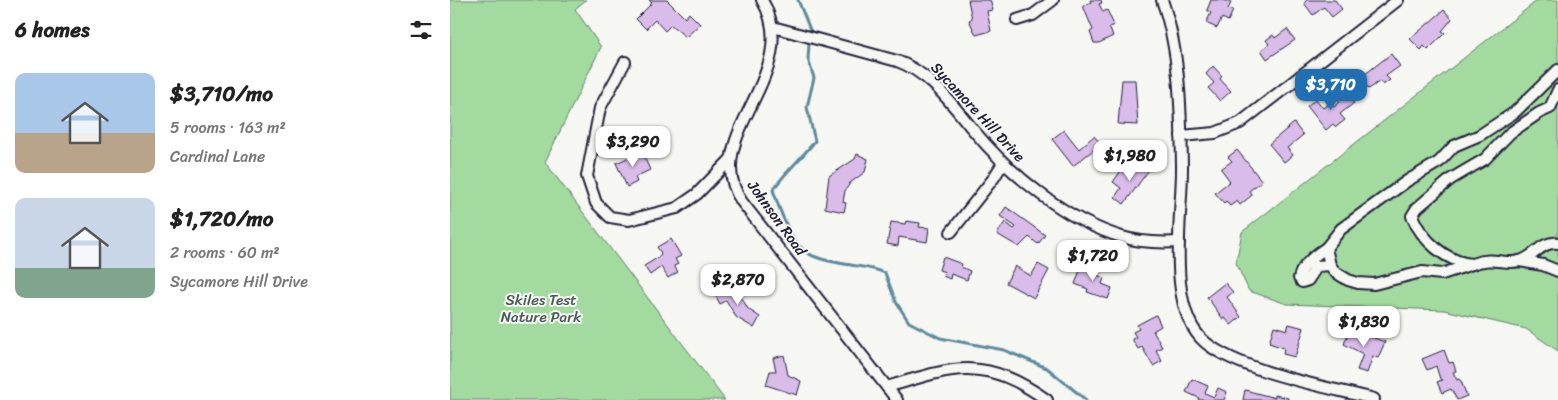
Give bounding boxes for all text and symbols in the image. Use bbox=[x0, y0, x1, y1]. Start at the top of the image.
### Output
text: 6 homes bbox=[15, 11, 90, 49]
icon: filters bbox=[407, 16, 435, 44]
street label: Sycamore Hill Drive bbox=[924, 56, 1032, 168]
pin: $3,710 bbox=[1290, 68, 1372, 111]
text: $3,710 bbox=[1306, 70, 1356, 99]
text: $3,710/mo bbox=[170, 75, 273, 113]
icon: home bbox=[55, 93, 115, 153]
text: 5 rooms · 163 m² bbox=[170, 113, 286, 142]
pin: $3,290 bbox=[592, 126, 674, 168]
text: $3,290 bbox=[606, 127, 660, 156]
pin: $1,980 bbox=[1089, 140, 1171, 182]
text: $1,980 bbox=[1104, 141, 1156, 170]
text: Cardinal Lane bbox=[170, 142, 265, 171]
street label: Johnson Road bbox=[740, 174, 814, 262]
text: $1,720/mo bbox=[170, 200, 273, 238]
icon: home bbox=[55, 218, 115, 278]
text: 2 rooms · 60 m² bbox=[170, 238, 280, 267]
pin: $1,720 bbox=[1052, 240, 1134, 282]
text: $1,720 bbox=[1068, 241, 1118, 270]
pin: $2,870 bbox=[697, 264, 779, 306]
text: $2,870 bbox=[711, 265, 765, 294]
text: Sycamore Hill Drive bbox=[170, 267, 308, 296]
park label: Skiles Test Nature Park bbox=[501, 287, 582, 330]
pin: $1,830 bbox=[1323, 306, 1405, 348]
text: $1,830 bbox=[1339, 307, 1389, 336]

